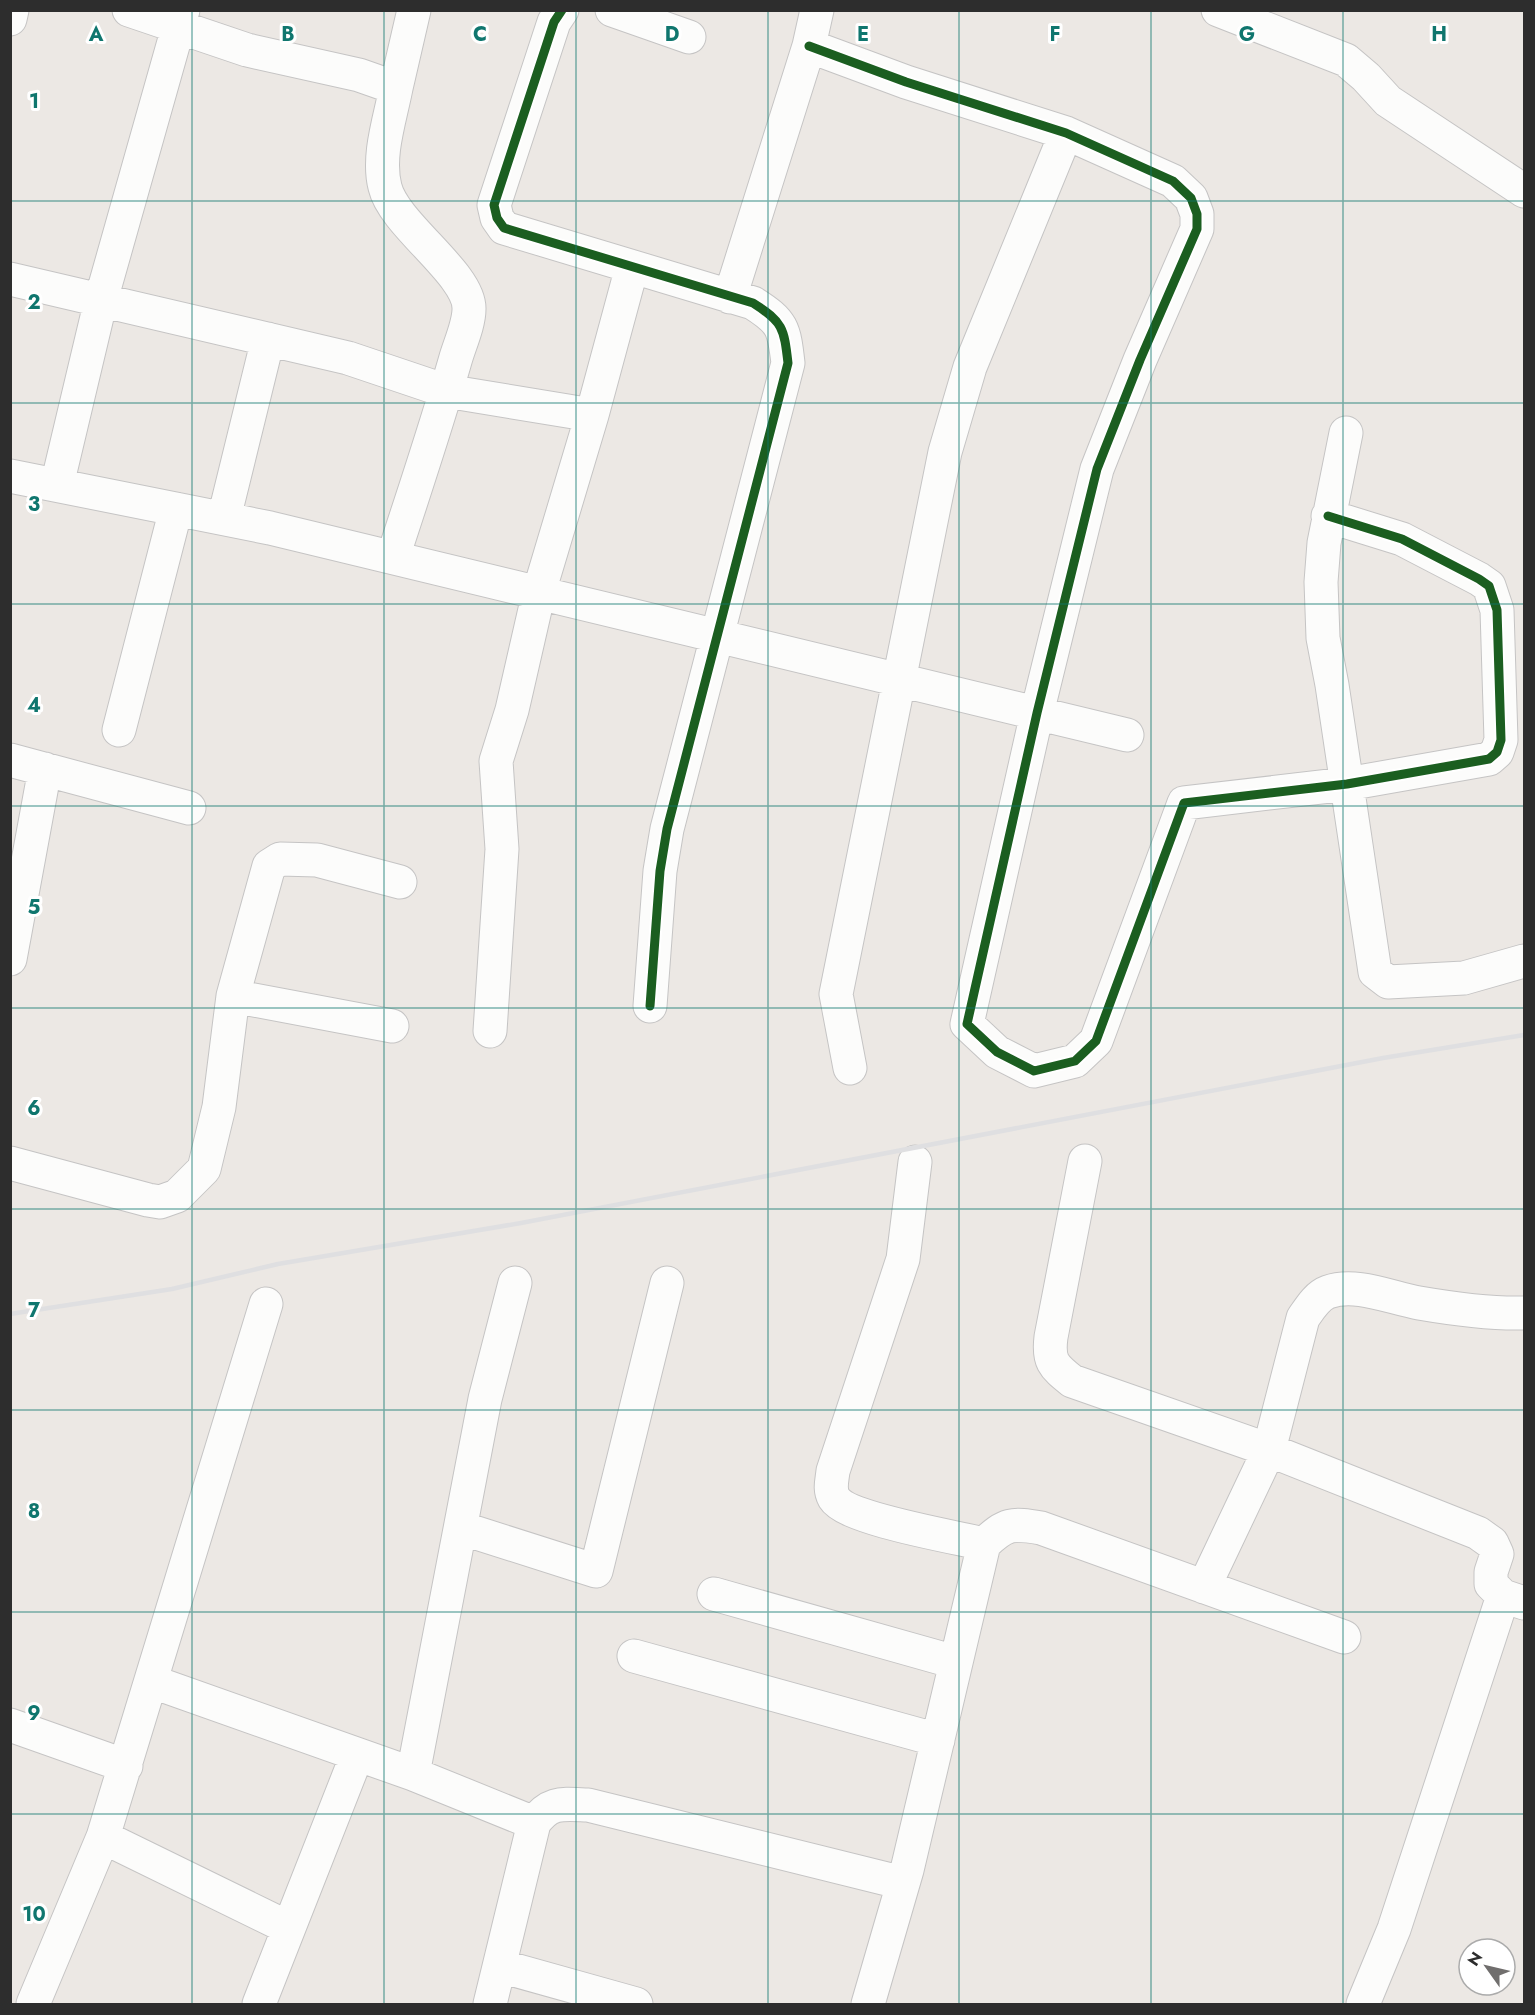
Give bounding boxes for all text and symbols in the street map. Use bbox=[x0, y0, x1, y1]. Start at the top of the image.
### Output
text: A bbox=[88, 20, 104, 49]
text: B bbox=[281, 20, 295, 49]
text: C bbox=[473, 20, 487, 49]
text: D bbox=[665, 20, 679, 49]
text: E bbox=[857, 20, 869, 49]
text: F bbox=[1049, 20, 1061, 49]
text: G bbox=[1239, 20, 1255, 49]
text: H bbox=[1431, 20, 1447, 49]
text: 1 bbox=[29, 87, 39, 116]
text: 2 bbox=[27, 288, 41, 317]
text: 3 bbox=[28, 490, 40, 519]
text: 4 bbox=[27, 691, 41, 720]
text: 5 bbox=[28, 893, 41, 922]
text: 6 bbox=[27, 1094, 41, 1123]
text: 7 bbox=[28, 1296, 41, 1325]
text: 8 bbox=[28, 1497, 40, 1526]
text: 9 bbox=[27, 1699, 41, 1728]
text: 10 bbox=[22, 1900, 46, 1929]
north arrow bbox=[1457, 1937, 1517, 1997]
text: N bbox=[1462, 1947, 1488, 1971]

